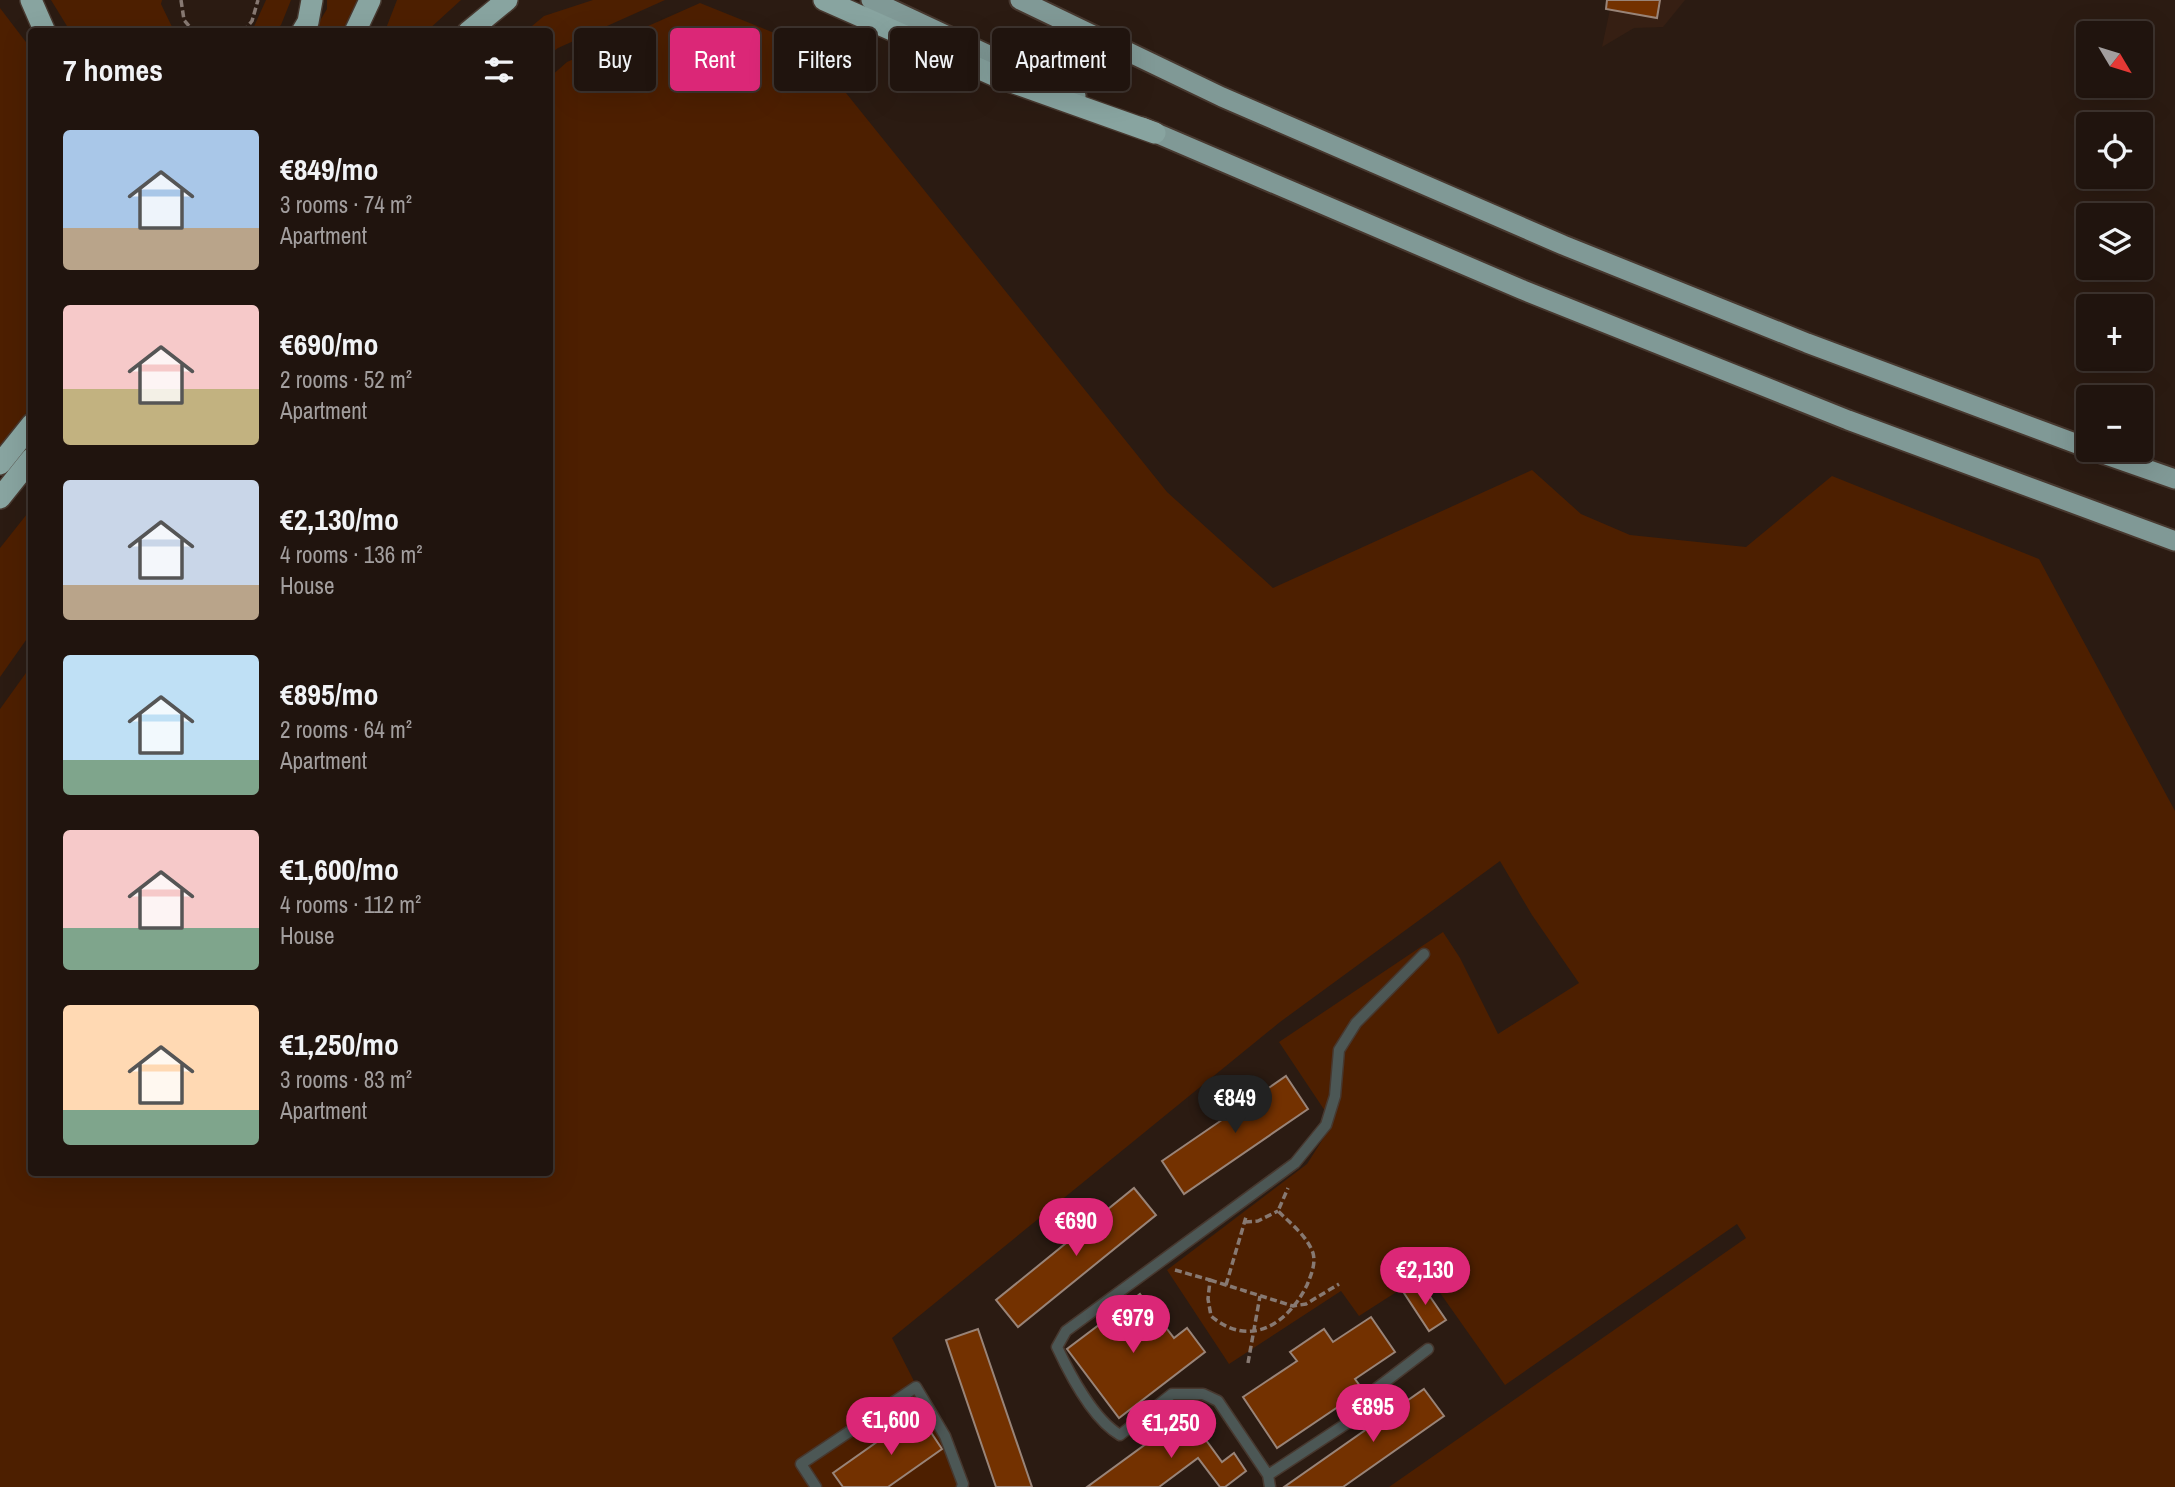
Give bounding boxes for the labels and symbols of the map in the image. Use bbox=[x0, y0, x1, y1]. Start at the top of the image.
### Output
north arrow bbox=[2076, 21, 2152, 98]
pin: €849 bbox=[1194, 1076, 1276, 1135]
pin: €690 bbox=[1035, 1198, 1117, 1258]
pin: €2,130 bbox=[1368, 1248, 1482, 1307]
pin: €979 bbox=[1092, 1296, 1174, 1355]
pin: €895 bbox=[1332, 1384, 1414, 1444]
pin: €1,600 bbox=[834, 1398, 948, 1457]
pin: €1,250 bbox=[1114, 1400, 1228, 1460]

